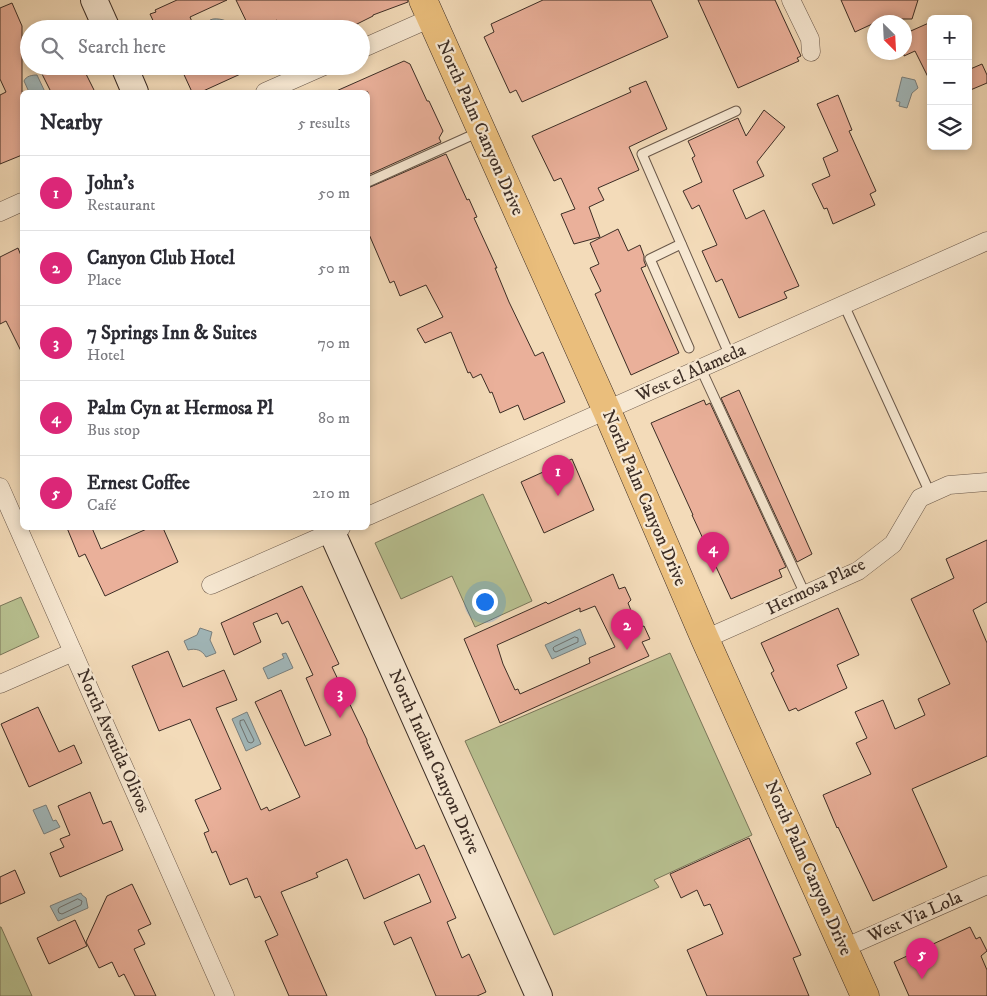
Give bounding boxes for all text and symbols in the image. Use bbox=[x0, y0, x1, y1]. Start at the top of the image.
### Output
north arrow bbox=[867, 15, 912, 60]
map controls bbox=[927, 15, 972, 150]
button: + bbox=[927, 15, 972, 60]
search box bbox=[20, 20, 370, 75]
icon: search bbox=[38, 34, 66, 62]
text: Search here bbox=[78, 36, 166, 59]
street label: North Palm Canyon Drive bbox=[431, 37, 529, 219]
button: − bbox=[927, 60, 972, 105]
button: layers bbox=[927, 105, 972, 150]
text: Nearby bbox=[40, 110, 102, 136]
text: 5 results bbox=[298, 113, 350, 133]
text: John's bbox=[87, 172, 134, 195]
text: 1 bbox=[53, 183, 59, 203]
text: 50 m bbox=[318, 183, 350, 203]
text: Restaurant bbox=[87, 195, 155, 215]
text: Canyon Club Hotel bbox=[87, 247, 235, 270]
text: 2 bbox=[52, 258, 60, 278]
text: 50 m bbox=[318, 258, 350, 278]
text: Place bbox=[87, 270, 121, 290]
text: 7 Springs Inn & Suites bbox=[87, 322, 257, 345]
text: 3 bbox=[53, 333, 59, 353]
text: 70 m bbox=[318, 333, 350, 353]
street label: West el Alameda bbox=[632, 339, 749, 407]
text: Hotel bbox=[87, 345, 125, 365]
text: Palm Cyn at Hermosa Pl bbox=[87, 397, 273, 420]
street label: North Palm Canyon Drive bbox=[597, 407, 691, 589]
text: 4 bbox=[51, 408, 61, 428]
text: 80 m bbox=[318, 408, 350, 428]
text: Bus stop bbox=[87, 420, 140, 440]
pin: 1 bbox=[542, 455, 574, 496]
text: Ernest Coffee bbox=[87, 472, 190, 495]
text: 5 bbox=[52, 483, 60, 503]
text: 210 m bbox=[312, 483, 350, 503]
text: Café bbox=[87, 495, 116, 515]
pin: 4 bbox=[697, 532, 729, 573]
street label: Hermosa Place bbox=[763, 554, 869, 620]
your location bbox=[472, 589, 498, 615]
pin: 2 bbox=[611, 609, 643, 650]
street label: North Avenida Olivos bbox=[71, 666, 155, 816]
street label: North Indian Canyon Drive bbox=[383, 666, 485, 858]
pin: 3 bbox=[324, 677, 356, 718]
street label: North Palm Canyon Drive bbox=[759, 777, 857, 959]
street label: West Via Lola bbox=[864, 886, 966, 948]
pin: 5 bbox=[906, 938, 938, 979]

